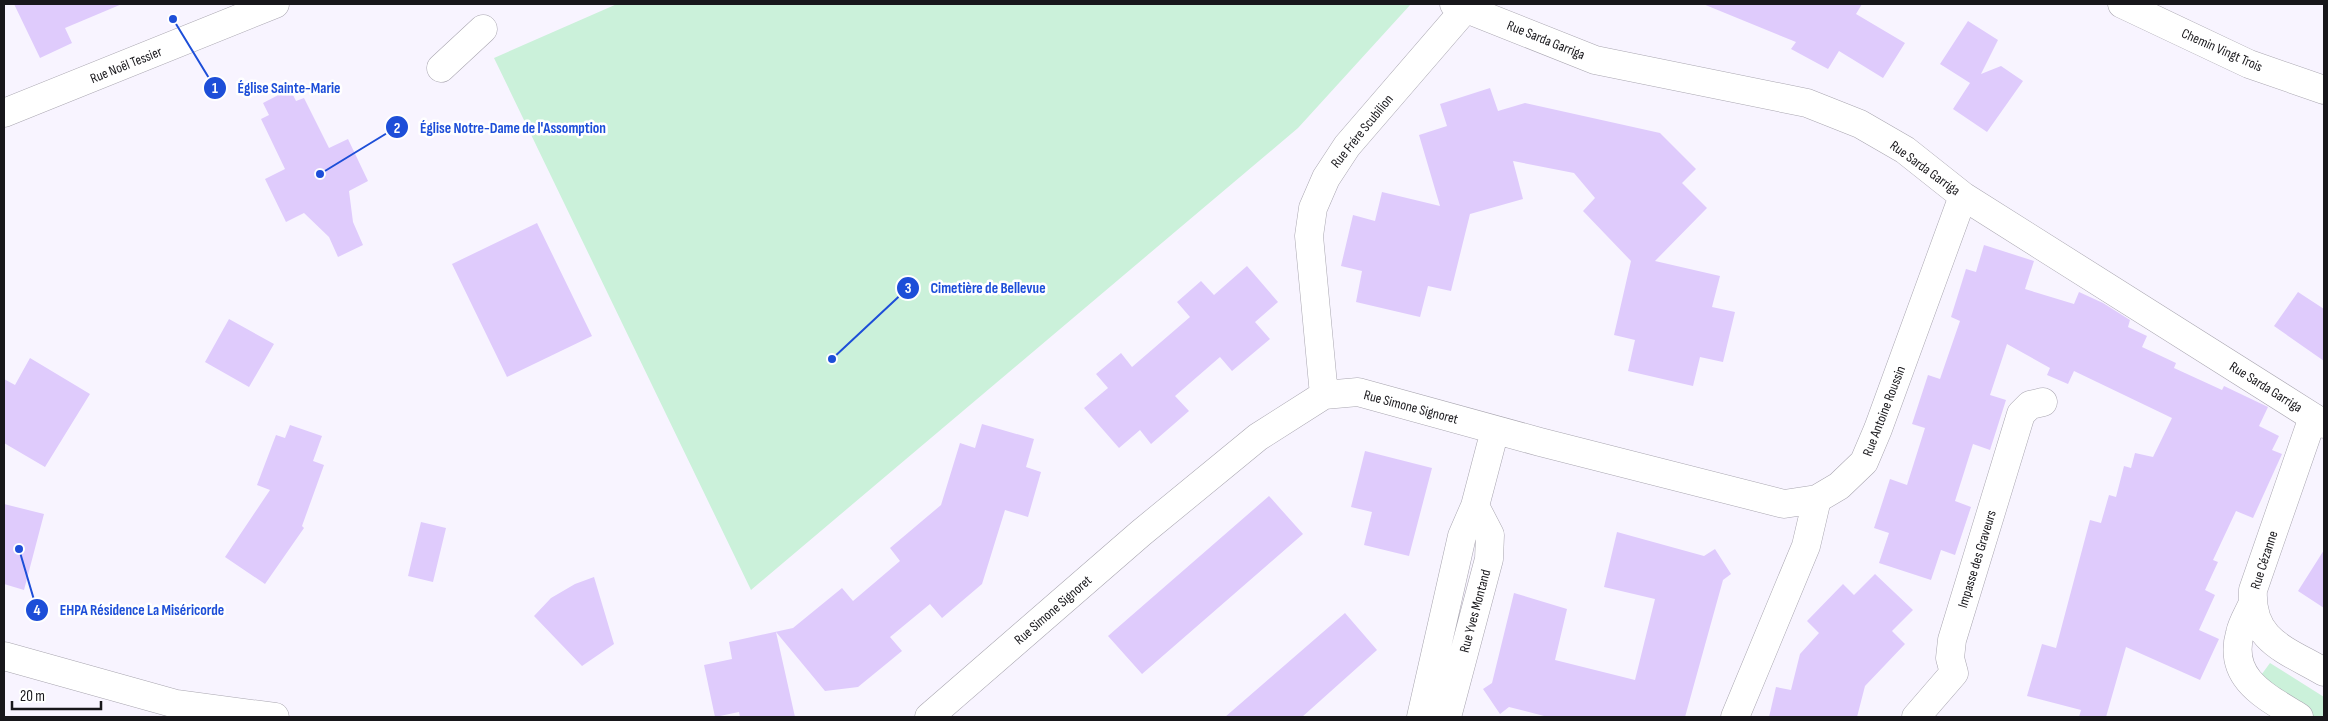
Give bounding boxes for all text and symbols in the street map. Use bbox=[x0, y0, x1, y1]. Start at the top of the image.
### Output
street label: Rue Sarda Garriga bbox=[1505, 17, 1587, 63]
street label: Chemin Vingt Trois bbox=[2179, 25, 2265, 75]
street label: Rue Noël Tessier bbox=[88, 43, 164, 87]
callout: Église Sainte-Marie bbox=[202, 73, 350, 103]
text: 1 bbox=[212, 79, 218, 98]
text: Église Sainte-Marie bbox=[237, 79, 341, 98]
street label: Rue Frére Scubilion bbox=[1327, 91, 1397, 171]
callout: Église Notre-Dame de l'Assomption bbox=[385, 112, 616, 142]
text: 2 bbox=[394, 119, 400, 138]
text: Église Notre-Dame de l'Assomption bbox=[420, 119, 606, 138]
street label: Rue Sarda Garriga bbox=[1887, 137, 1963, 199]
callout: Cimetière de Bellevue bbox=[896, 273, 1056, 303]
text: 3 bbox=[905, 279, 912, 298]
text: Cimetière de Bellevue bbox=[930, 279, 1046, 298]
street label: Rue Sarda Garriga bbox=[2226, 358, 2306, 416]
street label: Rue Antoine Roussin bbox=[1859, 363, 1909, 459]
street label: Rue Simone Signoret bbox=[1362, 386, 1460, 428]
street label: Impasse des Graveurs bbox=[1954, 508, 2000, 610]
street label: Rue Cézanne bbox=[2247, 529, 2281, 591]
street label: Rue Yves Montand bbox=[1456, 567, 1494, 655]
street label: Rue Simone Signoret bbox=[1011, 572, 1095, 648]
callout: EHPA Résidence La Miséricorde bbox=[25, 595, 234, 625]
text: 4 bbox=[34, 601, 41, 620]
text: EHPA Résidence La Miséricorde bbox=[60, 601, 224, 620]
scale bar bbox=[12, 678, 101, 710]
text: 20 m bbox=[20, 687, 45, 706]

